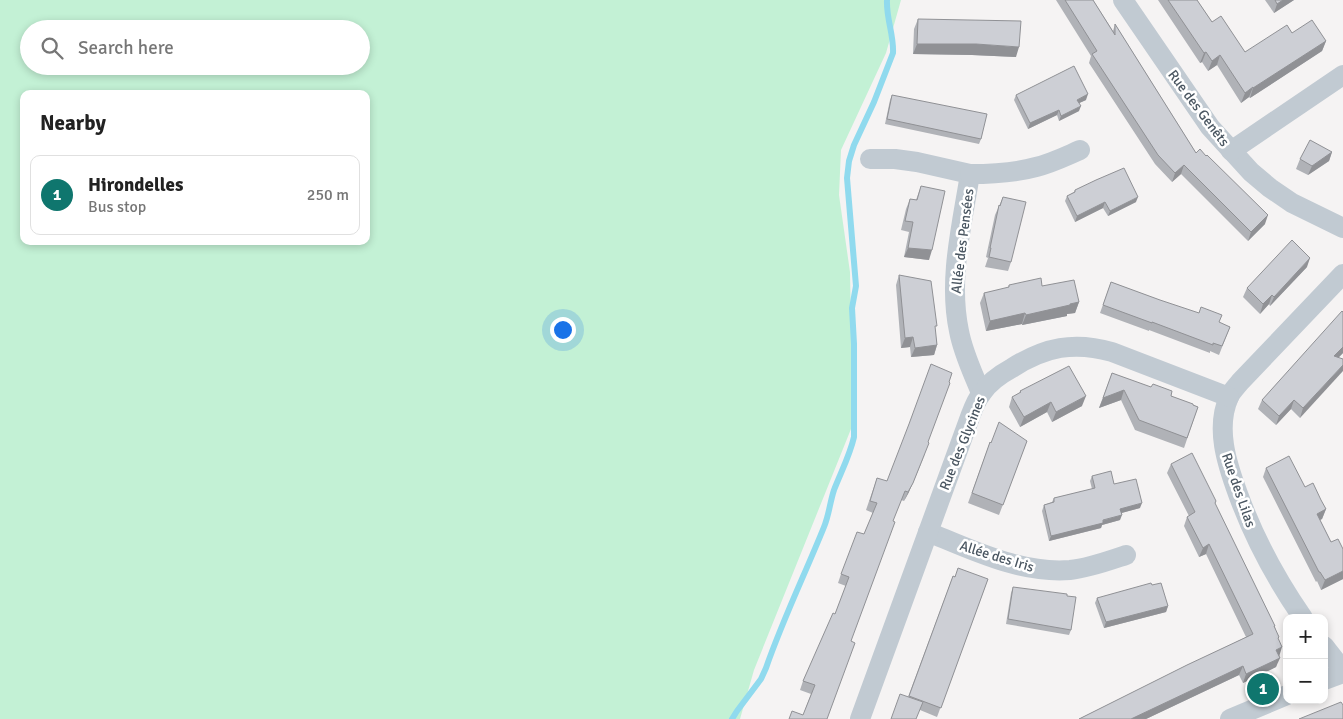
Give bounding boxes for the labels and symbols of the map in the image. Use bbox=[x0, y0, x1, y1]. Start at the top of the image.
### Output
street label: Rue des Genêts bbox=[1164, 67, 1233, 150]
street label: Allée des Pensées bbox=[948, 188, 977, 294]
your location bbox=[550, 317, 576, 343]
street label: Rue des Glycines bbox=[936, 394, 989, 493]
street label: Rue des Lilas bbox=[1218, 451, 1259, 530]
street label: Allée des Iris bbox=[958, 537, 1036, 576]
pin: 1 bbox=[1247, 670, 1279, 708]

